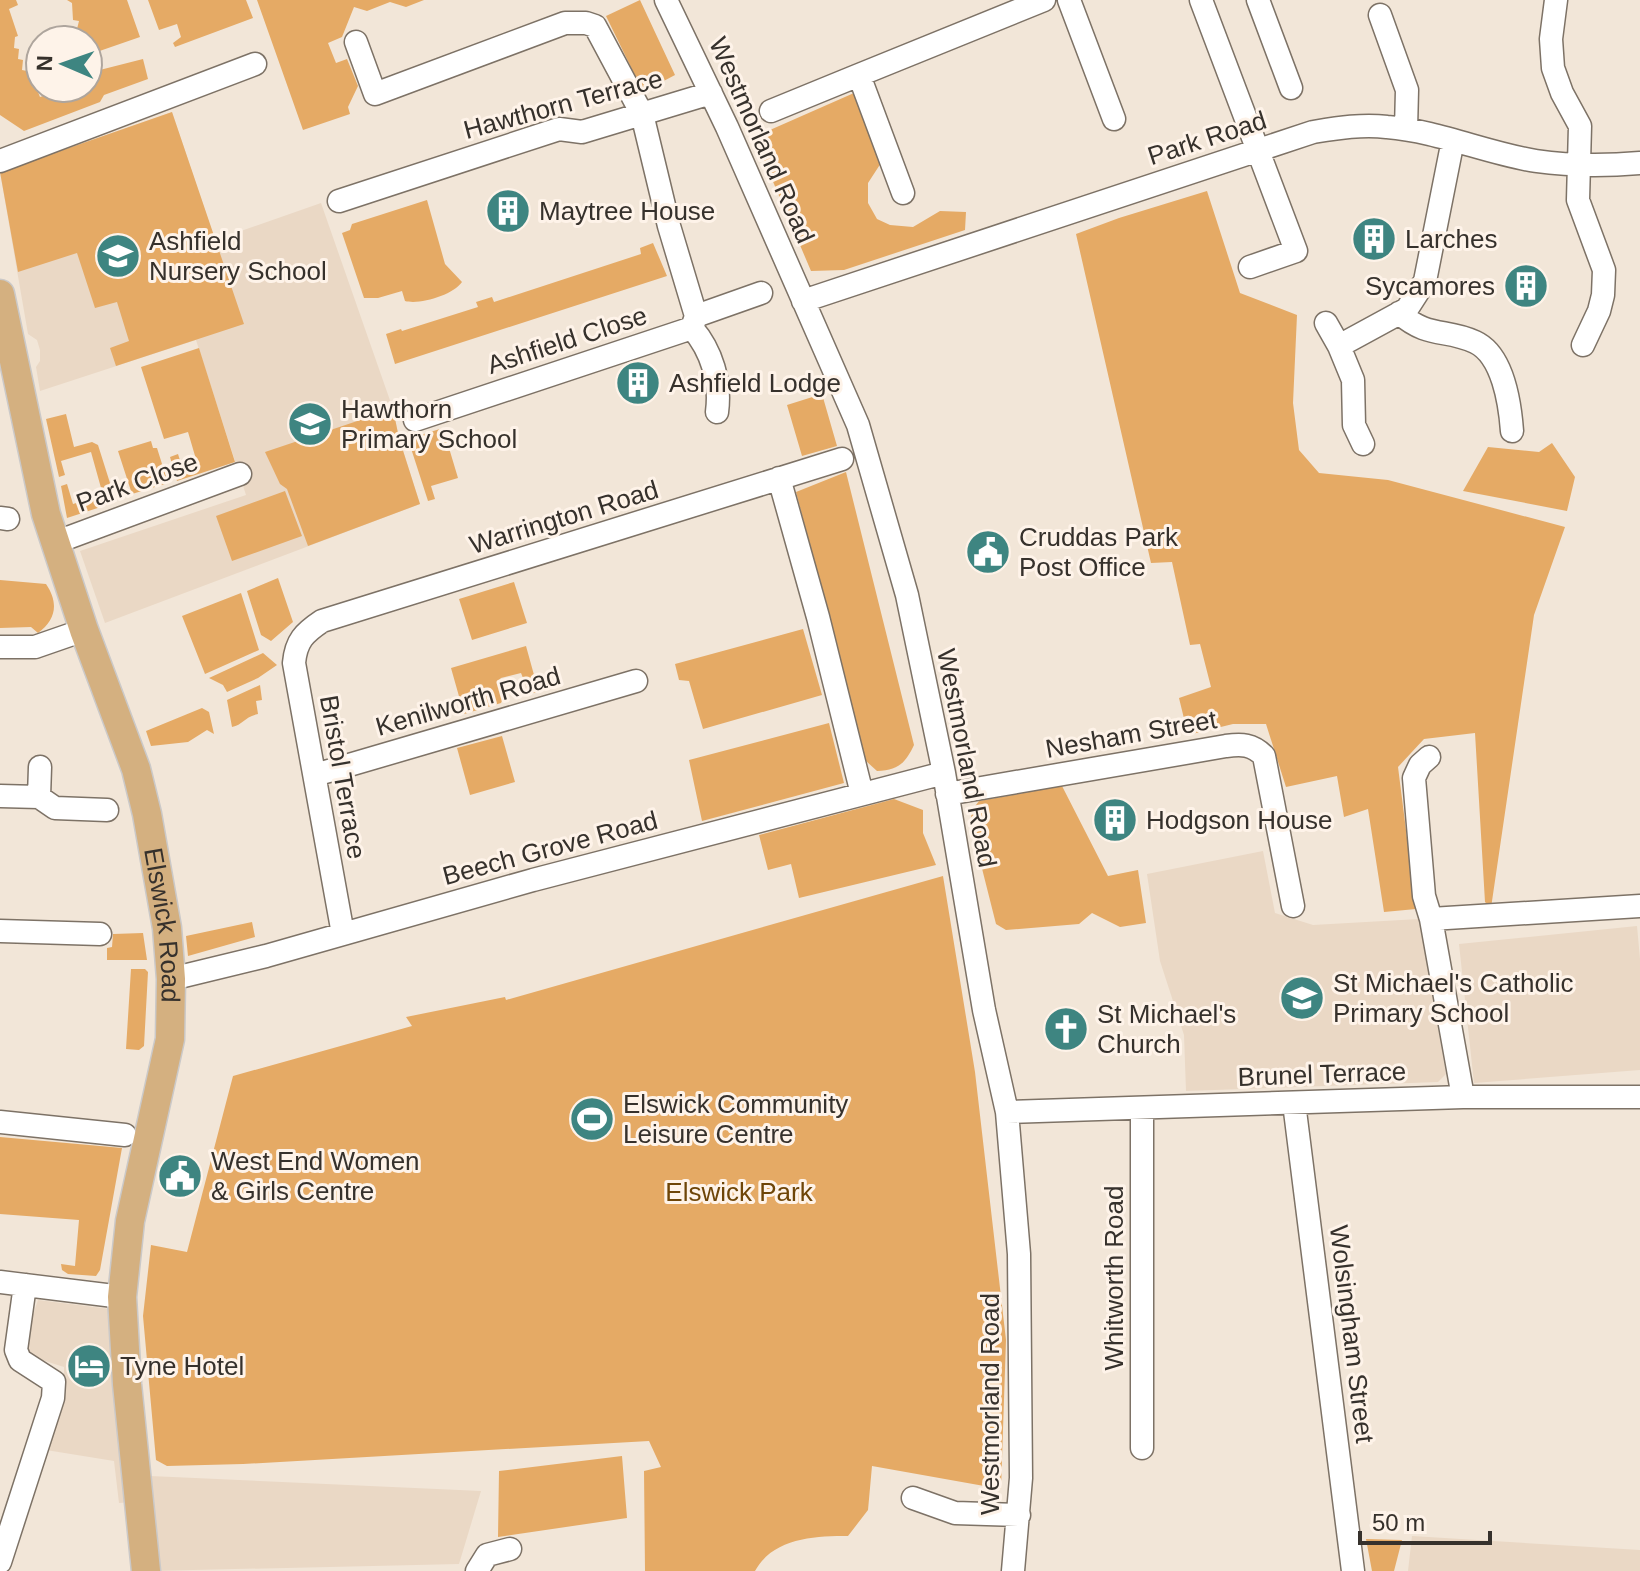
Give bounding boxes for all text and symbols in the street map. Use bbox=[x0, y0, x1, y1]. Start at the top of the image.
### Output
north arrow bbox=[24, 24, 104, 104]
street label: Westmorland Road bbox=[703, 32, 821, 248]
text: N bbox=[32, 55, 57, 72]
street label: Hawthorn Terrace bbox=[460, 63, 666, 145]
street label: Park Road bbox=[1144, 105, 1270, 171]
building icon: Maytree House bbox=[484, 187, 532, 235]
place label: Maytree House bbox=[539, 196, 715, 226]
building icon: Larches bbox=[1350, 215, 1398, 263]
place label: Larches bbox=[1405, 224, 1498, 254]
place label: Ashfield Nursery School bbox=[149, 226, 327, 286]
school or university icon: Ashfield Nursery School bbox=[94, 232, 142, 280]
building icon: Sycamores bbox=[1502, 262, 1550, 310]
place label: Sycamores bbox=[1365, 271, 1495, 301]
street label: Ashfield Close bbox=[483, 300, 651, 380]
building icon: Ashfield Lodge bbox=[614, 359, 662, 407]
place label: Ashfield Lodge bbox=[669, 368, 841, 398]
place label: Hawthorn Primary School bbox=[341, 394, 517, 454]
school or university icon: Hawthorn Primary School bbox=[286, 400, 334, 448]
street label: Park Close bbox=[72, 446, 202, 518]
street label: Warrington Road bbox=[466, 474, 662, 560]
place label: Cruddas Park Post Office bbox=[1019, 522, 1179, 582]
public building icon: Cruddas Park Post Office bbox=[964, 528, 1012, 576]
street label: Westmorland Road bbox=[931, 646, 1003, 870]
street label: Kenilworth Road bbox=[372, 660, 564, 742]
street label: Bristol Terrace bbox=[314, 693, 372, 861]
street label: Nesham Street bbox=[1043, 704, 1220, 764]
building icon: Hodgson House bbox=[1091, 796, 1139, 844]
street label: Beech Grove Road bbox=[439, 805, 661, 891]
place label: Hodgson House bbox=[1146, 805, 1332, 835]
street label: Elswick Road bbox=[138, 845, 186, 1003]
place label: St Michael's Catholic Primary School bbox=[1333, 968, 1574, 1028]
school or university icon: St Michael's Catholic Primary School bbox=[1278, 974, 1326, 1022]
place label: St Michael's Church bbox=[1097, 999, 1236, 1059]
church icon: St Michael's Church bbox=[1042, 1005, 1090, 1053]
street label: Brunel Terrace bbox=[1237, 1056, 1407, 1092]
place label: Elswick Community Leisure Centre bbox=[623, 1089, 848, 1149]
sports icon: Elswick Community Leisure Centre bbox=[568, 1095, 616, 1143]
place label: West End Women & Girls Centre bbox=[211, 1146, 420, 1206]
public building icon: West End Women & Girls Centre bbox=[156, 1152, 204, 1200]
park label: Elswick Park bbox=[665, 1177, 814, 1207]
street label: Whitworth Road bbox=[1099, 1186, 1129, 1370]
street label: Wolsingham Street bbox=[1324, 1223, 1380, 1445]
street label: Westmorland Road bbox=[975, 1293, 1005, 1515]
hotel icon: Tyne Hotel bbox=[65, 1342, 113, 1390]
place label: Tyne Hotel bbox=[120, 1351, 244, 1381]
scale bar bbox=[1360, 1495, 1490, 1545]
text: 50 m bbox=[1372, 1509, 1425, 1536]

